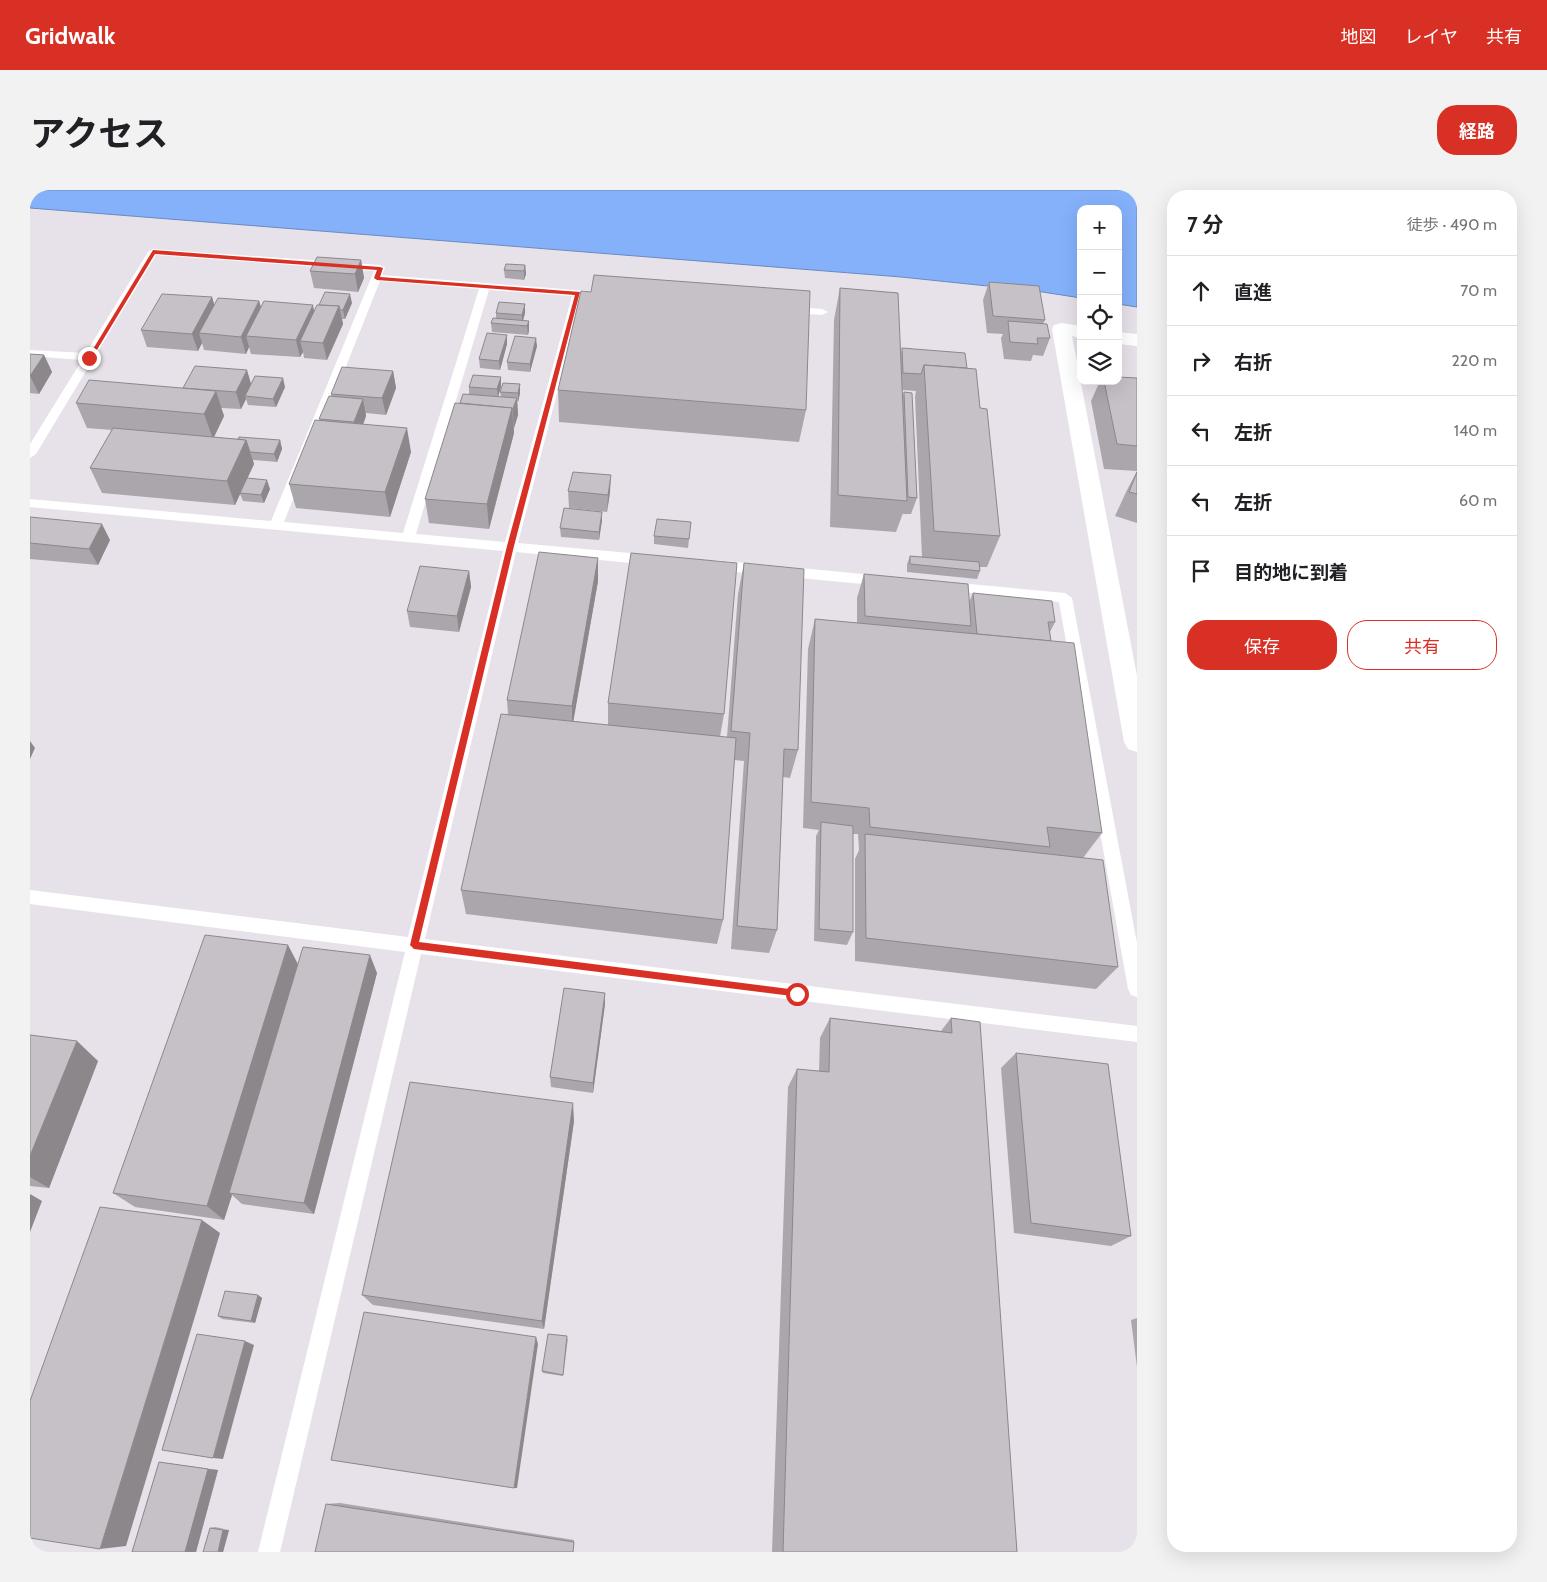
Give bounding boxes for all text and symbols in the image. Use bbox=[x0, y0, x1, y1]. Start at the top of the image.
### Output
text: Gridwalk bbox=[25, 21, 115, 50]
text: 地図 bbox=[1341, 26, 1377, 48]
text: レイヤ bbox=[1405, 26, 1458, 48]
text: 共有 bbox=[1486, 26, 1522, 48]
button: 経路 bbox=[1437, 105, 1517, 155]
text: アクセス bbox=[30, 112, 168, 155]
map controls bbox=[1077, 205, 1122, 385]
button: + bbox=[1077, 205, 1122, 250]
text: 7 分 bbox=[1187, 212, 1223, 237]
text: 徒歩 · 490 m bbox=[1407, 215, 1497, 234]
button: − bbox=[1077, 250, 1122, 295]
icon: ahead bbox=[1187, 277, 1215, 305]
text: 直進 bbox=[1234, 281, 1272, 304]
text: 70 m bbox=[1460, 281, 1497, 300]
button: locate bbox=[1077, 295, 1122, 340]
button: layers bbox=[1077, 340, 1122, 385]
route end bbox=[78, 347, 101, 370]
icon: right bbox=[1187, 347, 1215, 375]
text: 右折 bbox=[1234, 351, 1272, 374]
text: 220 m bbox=[1451, 351, 1497, 370]
icon: left bbox=[1187, 417, 1215, 445]
text: 左折 bbox=[1234, 421, 1272, 444]
text: 140 m bbox=[1454, 421, 1497, 440]
icon: left bbox=[1187, 487, 1215, 515]
text: 左折 bbox=[1234, 491, 1272, 514]
text: 60 m bbox=[1459, 491, 1497, 510]
icon: arrive bbox=[1187, 557, 1215, 585]
text: 目的地に到着 bbox=[1234, 561, 1348, 584]
button: 保存 bbox=[1187, 620, 1337, 670]
button: 共有 bbox=[1347, 620, 1497, 670]
route start bbox=[786, 983, 809, 1006]

